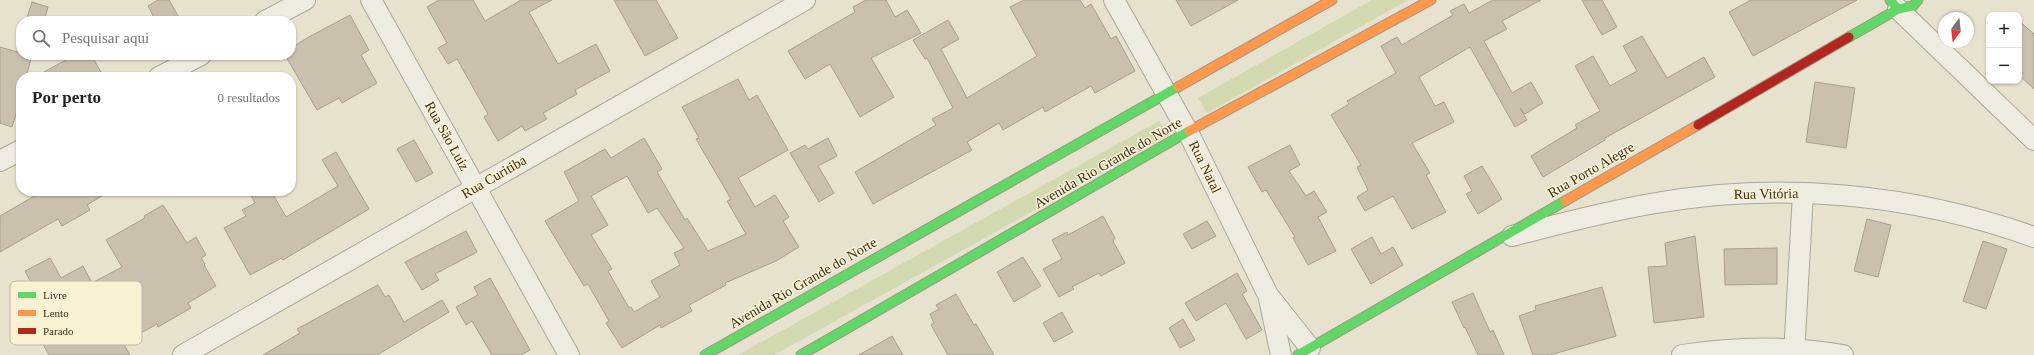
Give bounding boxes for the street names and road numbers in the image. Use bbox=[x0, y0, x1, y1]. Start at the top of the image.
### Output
street label: Rua São Luiz bbox=[422, 99, 472, 173]
street label: Avenida Rio Grande do Norte bbox=[1032, 115, 1184, 211]
street label: Rua Natal bbox=[1186, 138, 1224, 196]
street label: Rua Porto Alegre bbox=[1545, 139, 1637, 201]
street label: Rua Curitiba bbox=[459, 152, 530, 201]
street label: Rua Vitória bbox=[1734, 186, 1799, 202]
street label: Avenida Rio Grande do Norte bbox=[727, 235, 879, 331]

